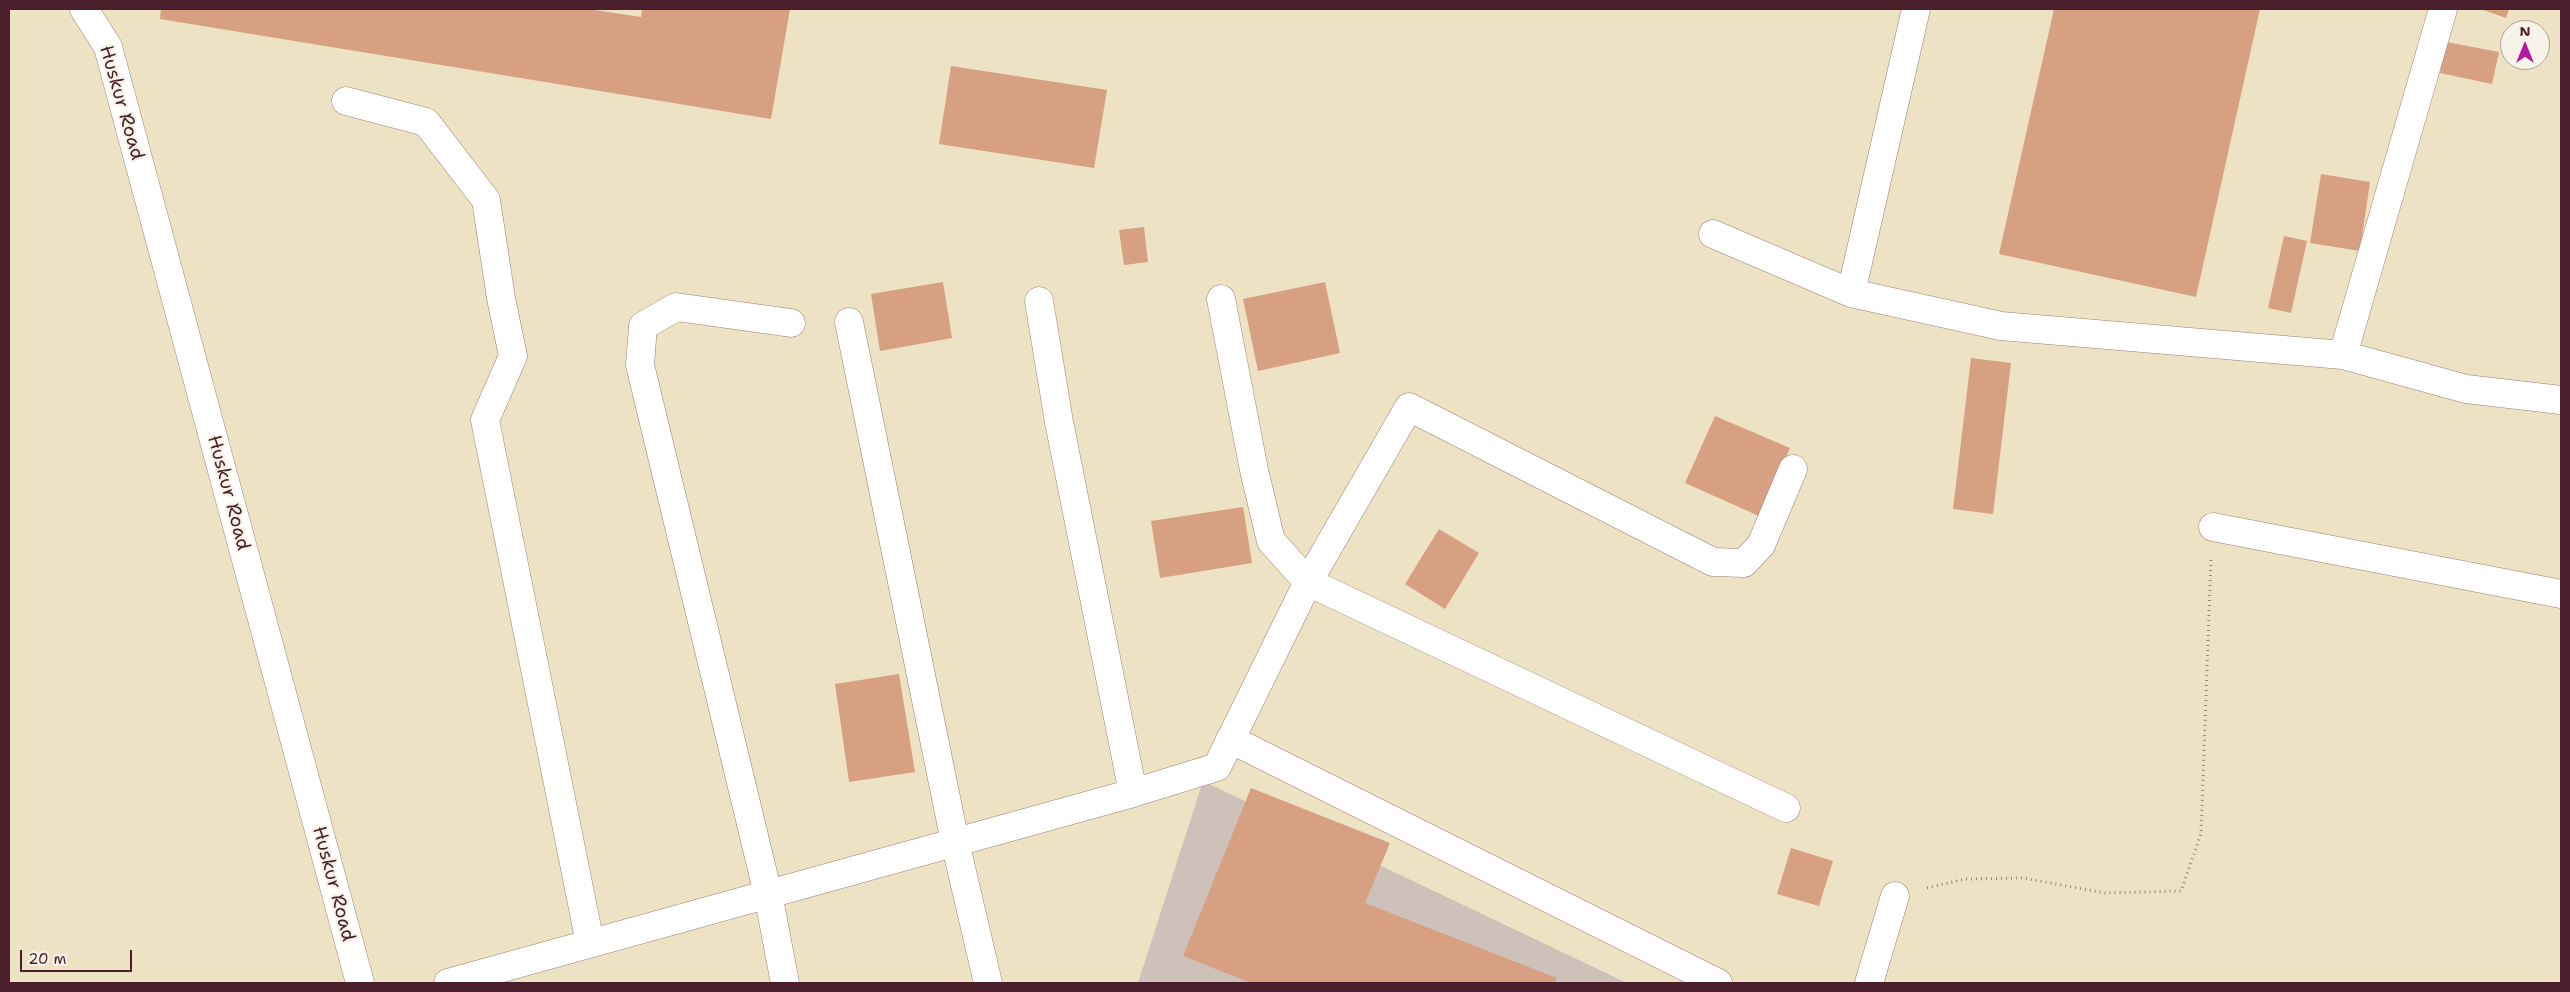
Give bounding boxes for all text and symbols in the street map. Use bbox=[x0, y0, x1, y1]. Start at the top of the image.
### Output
north arrow bbox=[2500, 20, 2550, 70]
text: N bbox=[2519, 22, 2531, 40]
street label: Huskur Road bbox=[94, 43, 148, 163]
street label: Huskur Road bbox=[202, 433, 254, 553]
street label: Huskur Road bbox=[307, 824, 359, 944]
scale bar bbox=[22, 940, 135, 972]
text: 20 m bbox=[28, 949, 67, 969]

